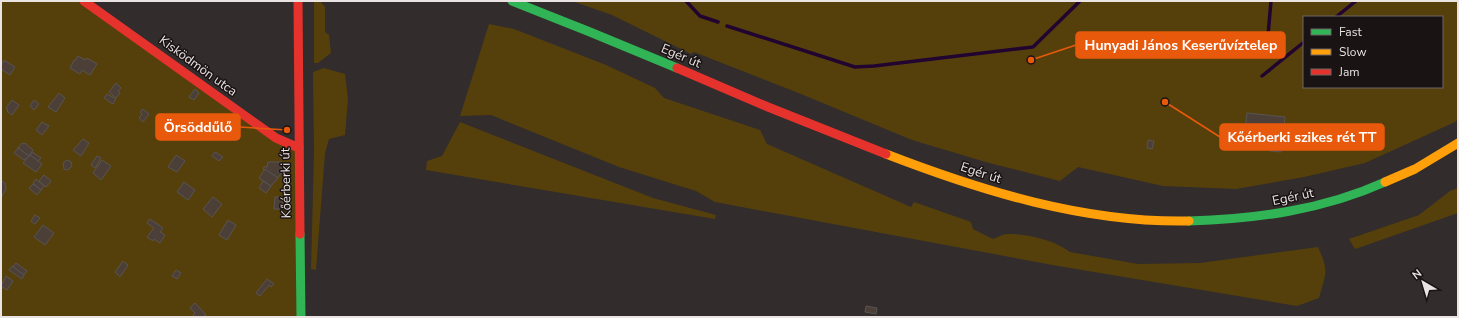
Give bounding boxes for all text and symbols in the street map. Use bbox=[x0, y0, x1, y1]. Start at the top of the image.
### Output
legend bbox=[1303, 16, 1443, 88]
text: Fast bbox=[1339, 24, 1362, 40]
street label: Kisködmön utca bbox=[155, 32, 241, 100]
callout: Hunyadi János Keserűvíztelep bbox=[1076, 32, 1285, 58]
text: Hunyadi János Keserűvíztelep bbox=[1085, 36, 1277, 55]
street label: Egér út bbox=[658, 40, 704, 73]
text: Slow bbox=[1339, 44, 1367, 60]
text: Jam bbox=[1338, 64, 1360, 80]
callout: Örsöddűlő bbox=[156, 114, 240, 140]
text: Örsöddűlő bbox=[164, 118, 232, 137]
callout: Kőérberki szikes rét TT bbox=[1220, 124, 1384, 150]
text: Kőérberki szikes rét TT bbox=[1228, 128, 1377, 147]
street label: Kőérberki út bbox=[276, 147, 296, 218]
street label: Egér út bbox=[958, 158, 1004, 188]
street label: Egér út bbox=[1271, 184, 1316, 210]
north arrow bbox=[1403, 262, 1443, 302]
text: N bbox=[1409, 266, 1425, 283]

